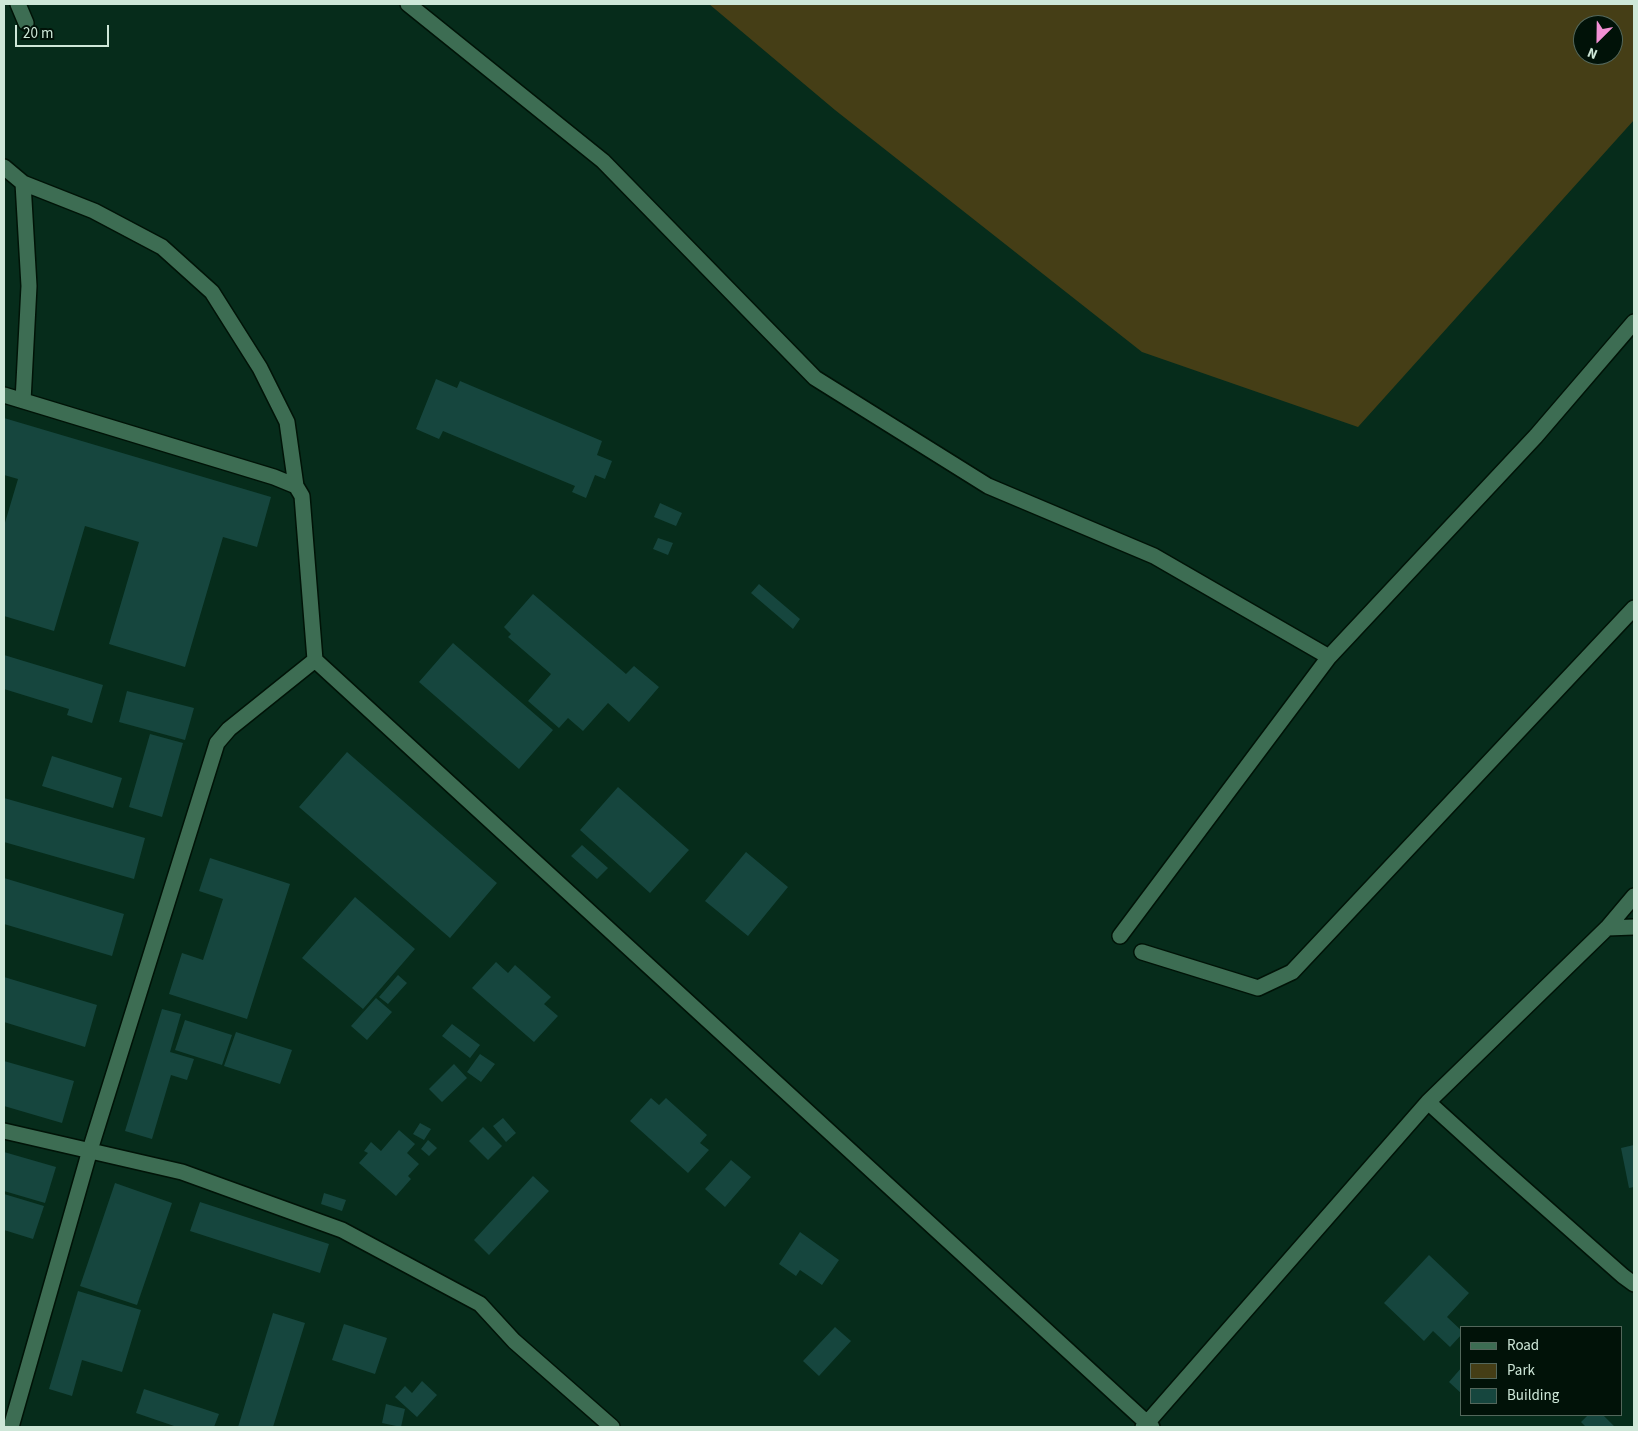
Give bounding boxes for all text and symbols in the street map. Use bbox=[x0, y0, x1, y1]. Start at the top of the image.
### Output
scale bar bbox=[18, 15, 111, 47]
north arrow bbox=[1573, 15, 1623, 65]
text: 20 m bbox=[23, 23, 53, 44]
text: N bbox=[1584, 42, 1601, 64]
legend bbox=[1460, 1326, 1623, 1416]
text: Road bbox=[1507, 1335, 1539, 1356]
text: Park bbox=[1507, 1360, 1535, 1381]
text: Building bbox=[1507, 1385, 1559, 1406]

